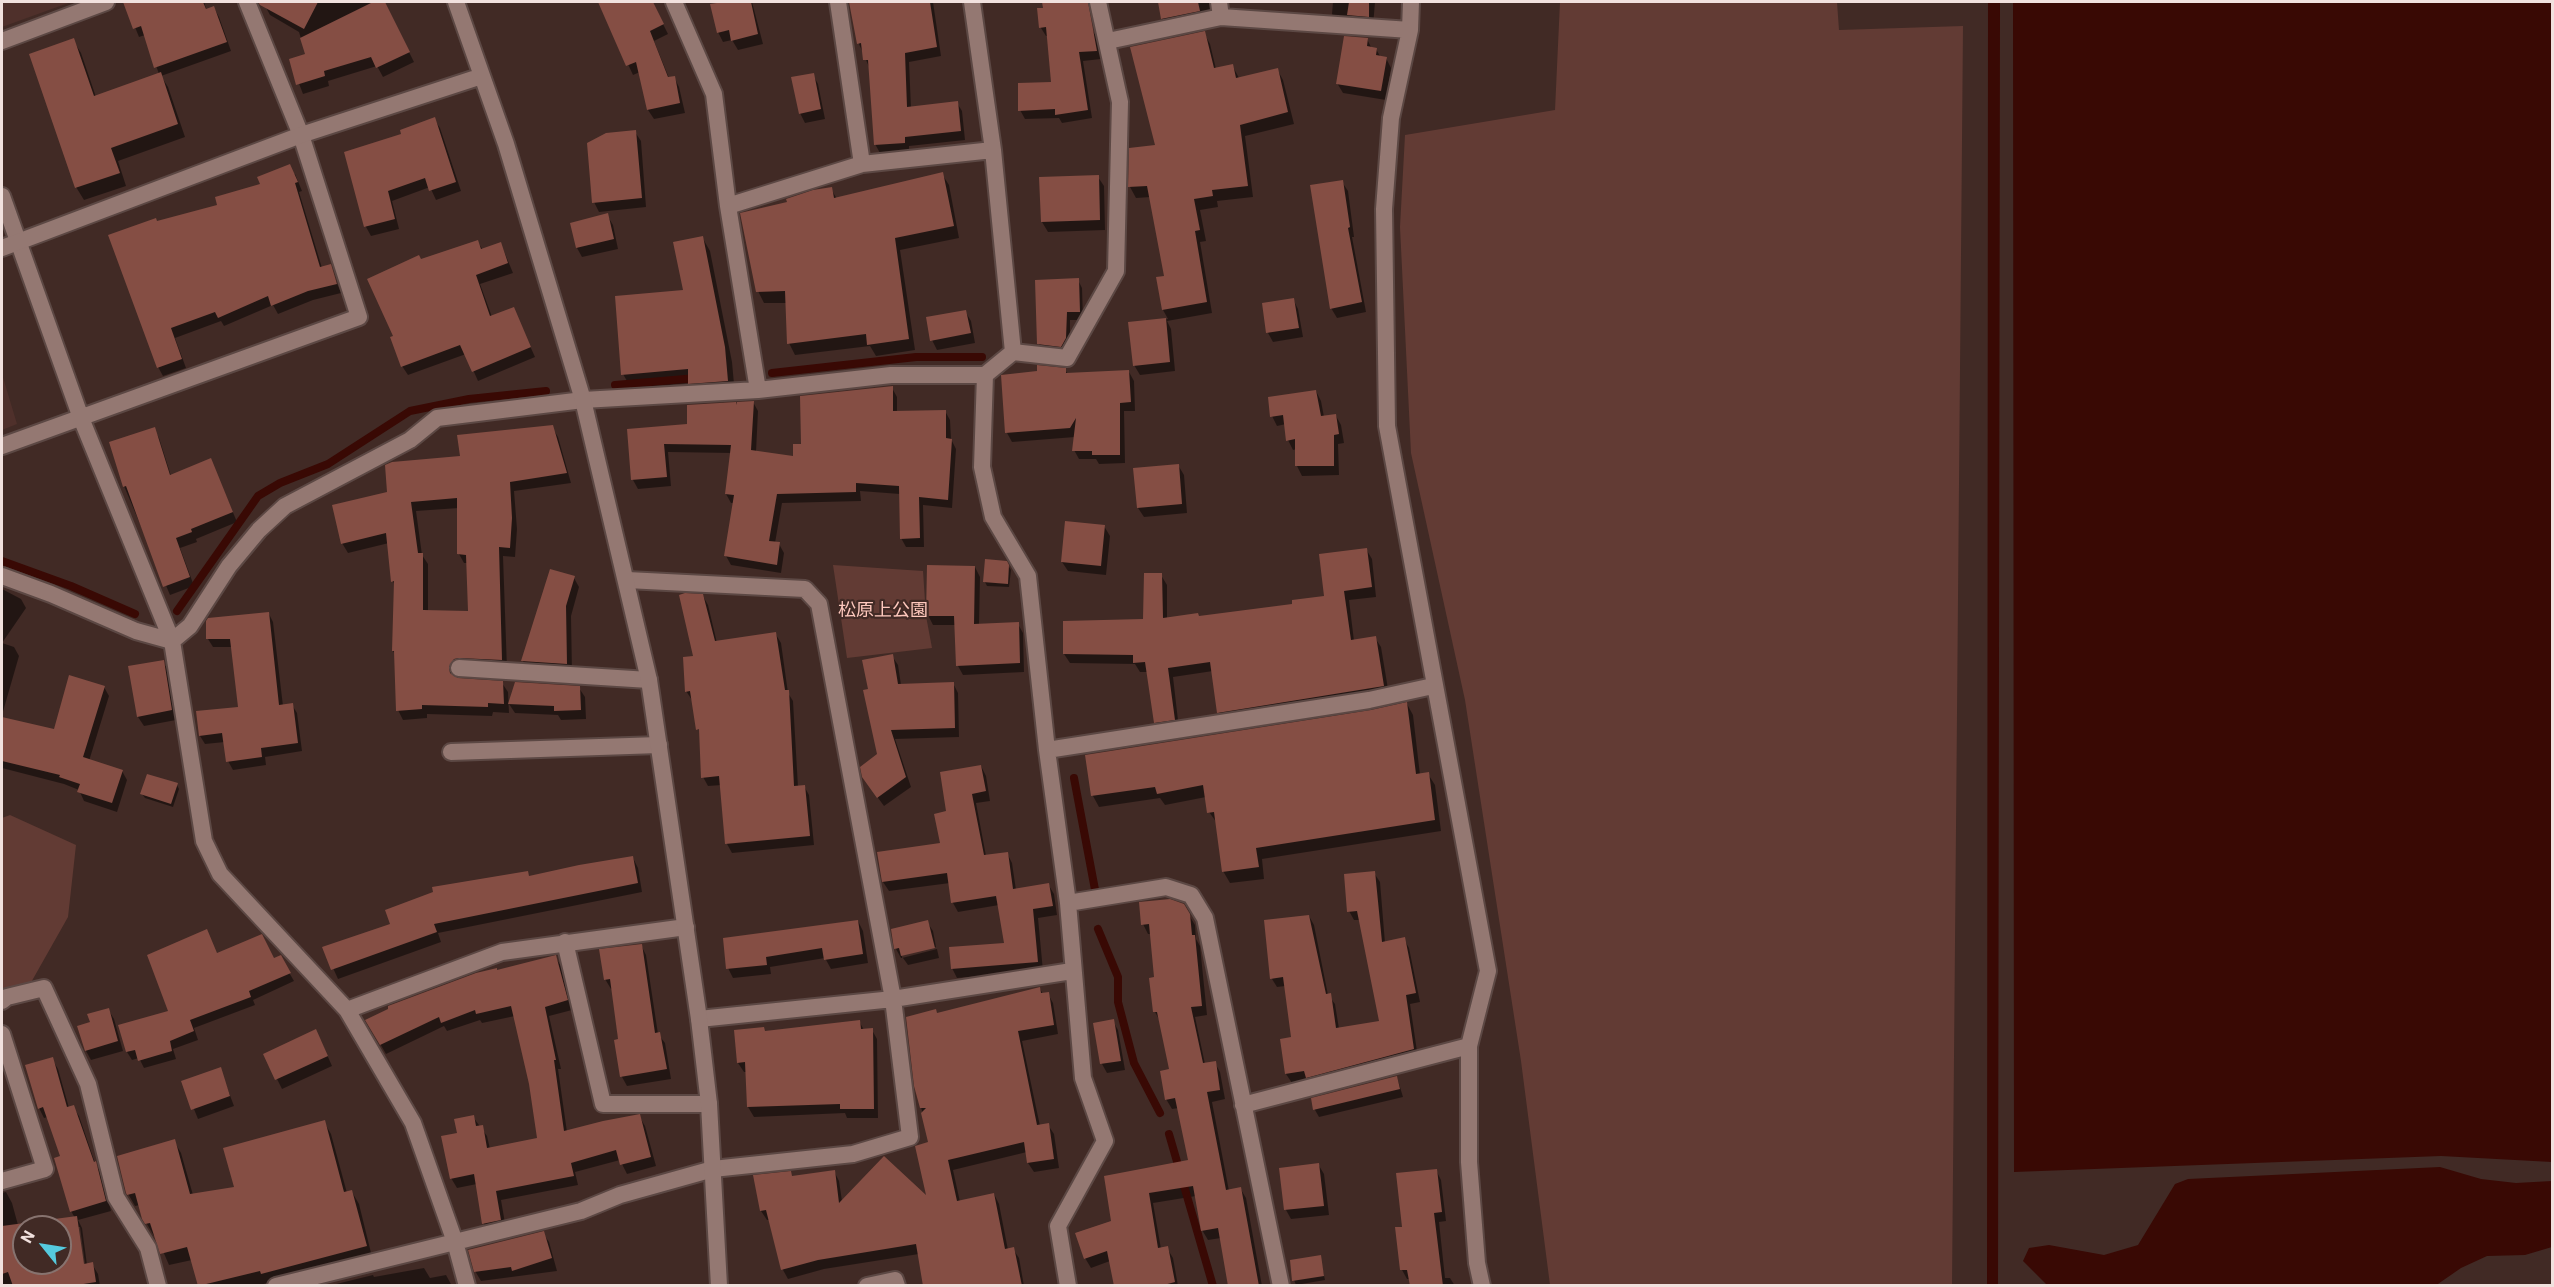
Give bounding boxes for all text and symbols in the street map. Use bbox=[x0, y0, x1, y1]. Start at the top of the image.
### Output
park label: 松原上公園 bbox=[838, 600, 928, 622]
north arrow bbox=[12, 1215, 72, 1275]
text: N bbox=[17, 1227, 39, 1246]

